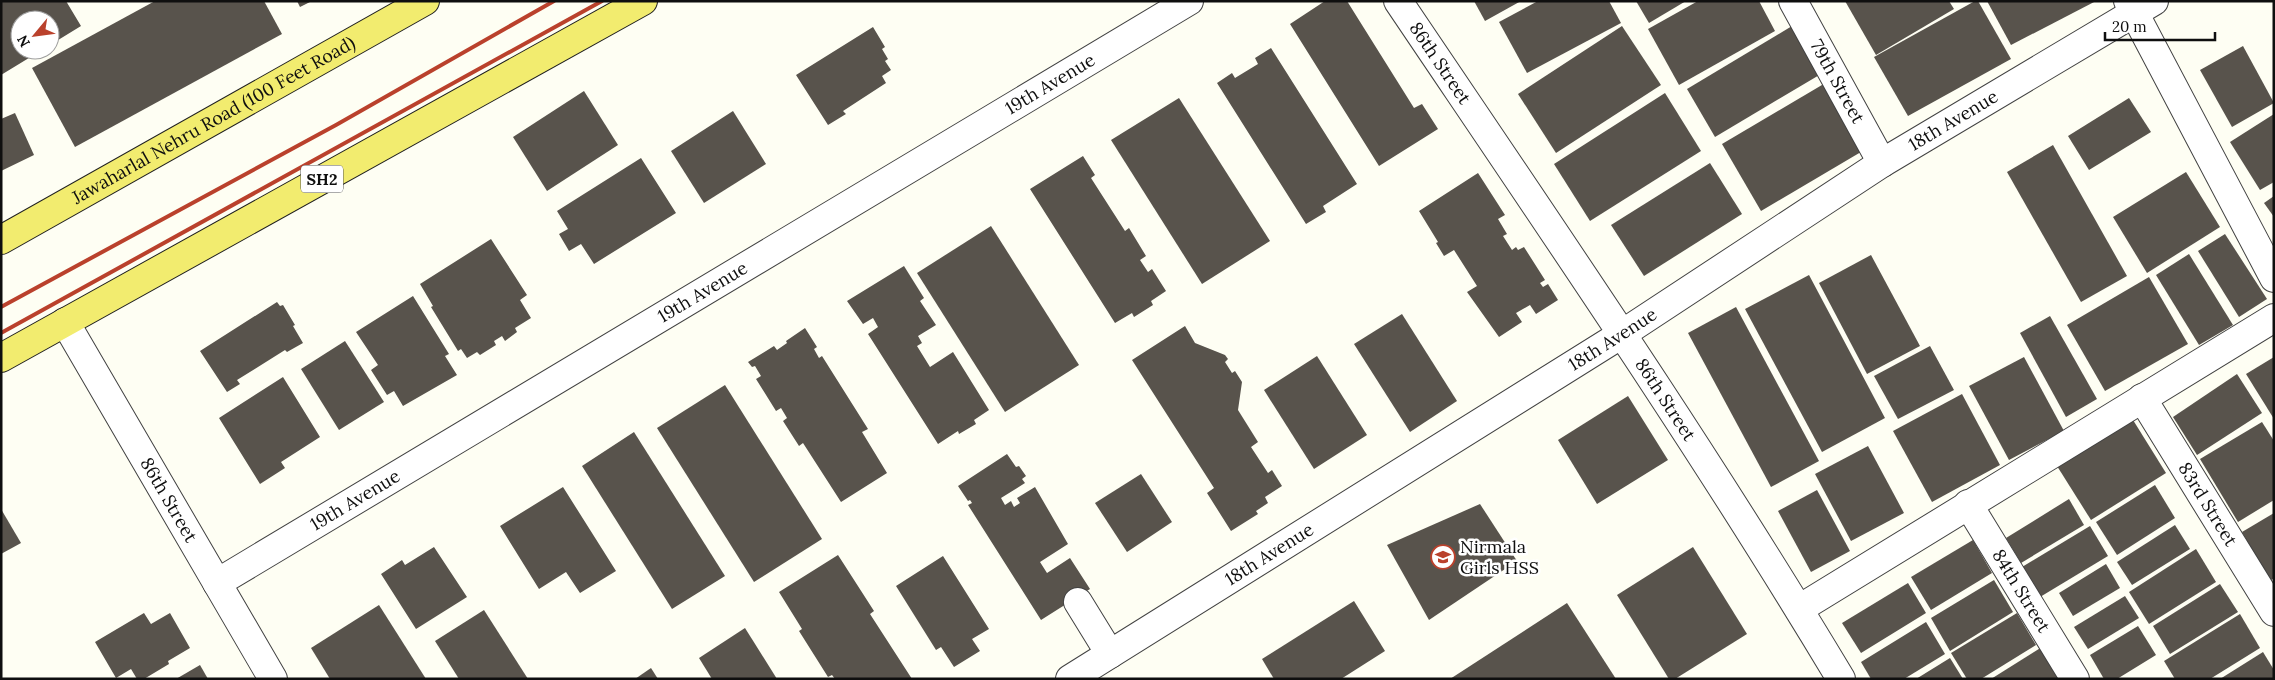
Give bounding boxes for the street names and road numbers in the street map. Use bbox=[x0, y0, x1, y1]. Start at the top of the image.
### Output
street label: 86th Street bbox=[1405, 17, 1476, 108]
street label: Jawaharlal Nehru Road (100 Feet Road) bbox=[67, 31, 359, 209]
street label: 79th Street bbox=[1805, 35, 1870, 127]
street label: 19th Avenue bbox=[1001, 48, 1099, 119]
street label: 18th Avenue bbox=[1904, 84, 2002, 156]
road number: SH2 bbox=[301, 165, 343, 192]
street label: 19th Avenue bbox=[653, 256, 752, 328]
street label: 18th Avenue bbox=[1564, 302, 1661, 376]
street label: 86th Street bbox=[1630, 354, 1701, 445]
street label: 86th Street bbox=[136, 453, 203, 546]
street label: 83rd Street bbox=[2173, 458, 2243, 550]
street label: 19th Avenue bbox=[306, 464, 404, 536]
street label: 18th Avenue bbox=[1220, 518, 1318, 590]
street label: 84th Street bbox=[1987, 545, 2056, 637]

